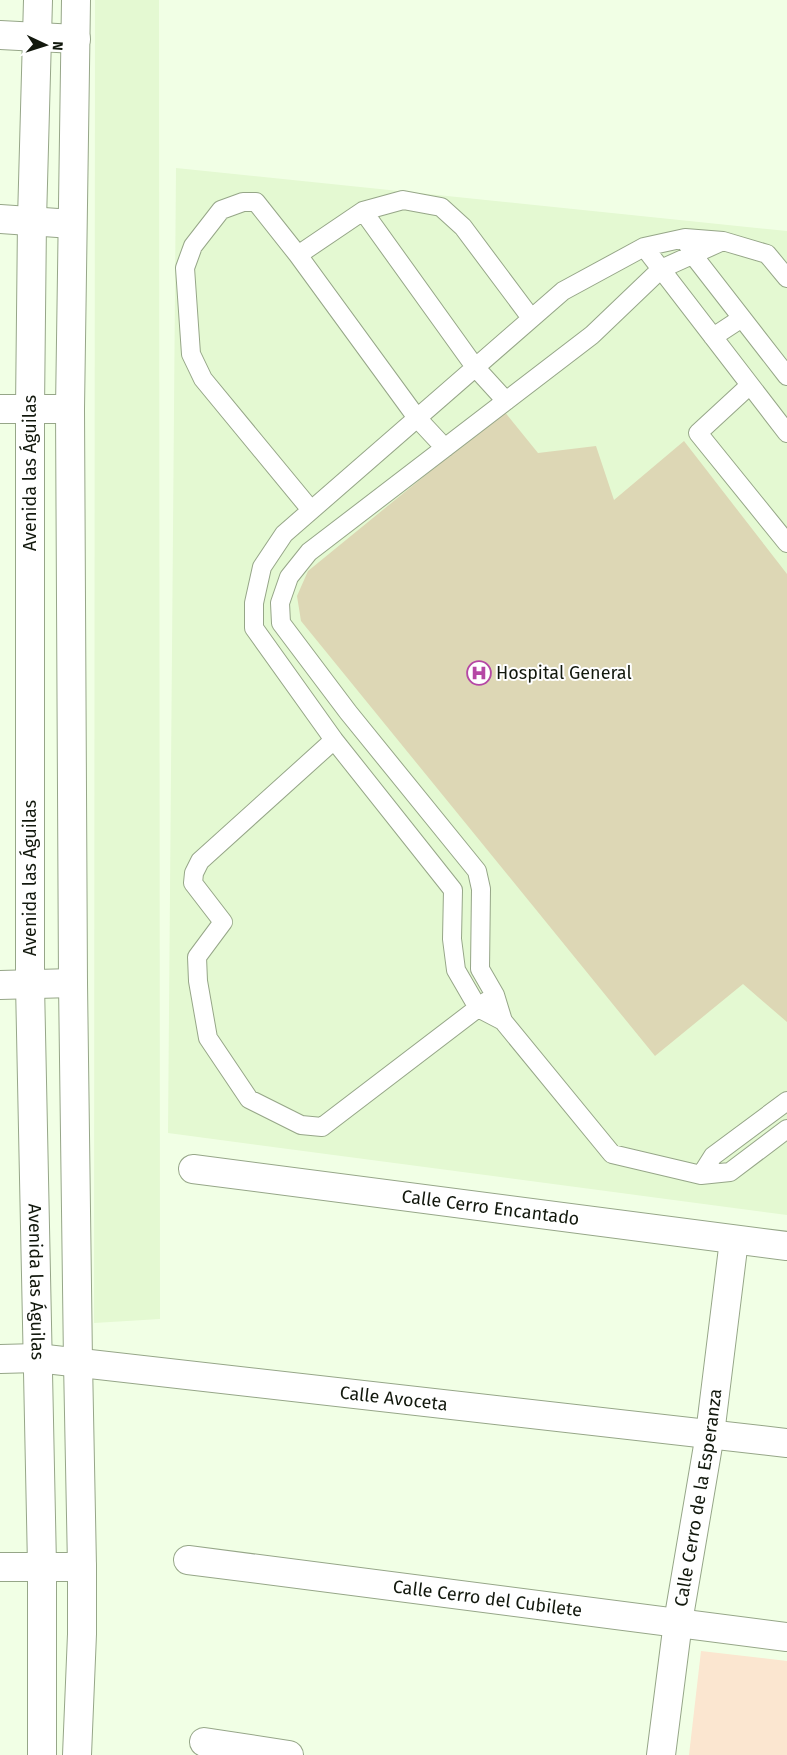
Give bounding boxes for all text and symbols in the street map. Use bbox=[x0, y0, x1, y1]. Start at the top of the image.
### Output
north arrow bbox=[20, 20, 70, 70]
text: N bbox=[49, 41, 66, 51]
street label: Avenida las Águilas bbox=[18, 395, 41, 551]
hospital icon: Hospital General bbox=[466, 660, 492, 686]
place label: Hospital General bbox=[496, 662, 632, 684]
street label: Avenida las Águilas bbox=[18, 800, 41, 956]
street label: Calle Cerro Encantado bbox=[400, 1185, 581, 1230]
street label: Avenida las Águilas bbox=[24, 1204, 49, 1360]
street label: Calle Avoceta bbox=[339, 1381, 449, 1415]
street label: Calle Cerro de la Esperanza bbox=[670, 1388, 726, 1608]
street label: Calle Cerro del Cubilete bbox=[392, 1575, 583, 1622]

